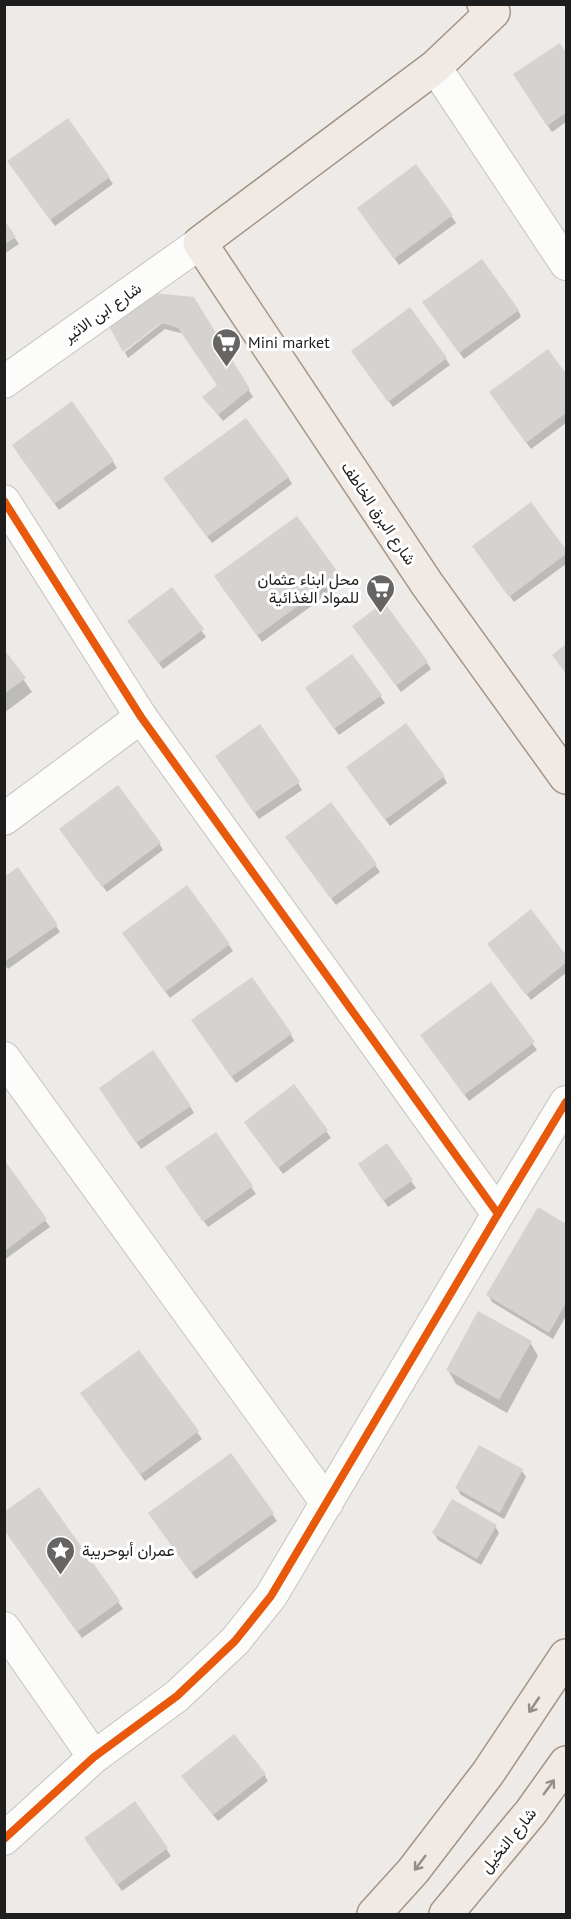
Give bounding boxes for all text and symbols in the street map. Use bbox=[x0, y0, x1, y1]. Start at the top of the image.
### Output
street label: شارع ابن الاثير bbox=[58, 278, 146, 348]
supermarket icon: Mini market bbox=[211, 326, 243, 368]
place label: Mini market bbox=[248, 332, 330, 352]
street label: شارع البرق الخاطف bbox=[335, 458, 421, 569]
place label: محل ابناء عثمان للمواد الغذائية bbox=[258, 569, 359, 608]
supermarket icon: محل ابناء عثمان للمواد الغذائية bbox=[364, 572, 396, 614]
place icon: عمران أبوحريبة bbox=[45, 1534, 77, 1576]
place label: عمران أبوحريبة bbox=[82, 1540, 175, 1561]
one-way arrow bbox=[528, 1696, 540, 1713]
one-way arrow bbox=[543, 1780, 555, 1796]
street label: شارع النخيل bbox=[476, 1803, 542, 1878]
one-way arrow bbox=[414, 1854, 426, 1870]

